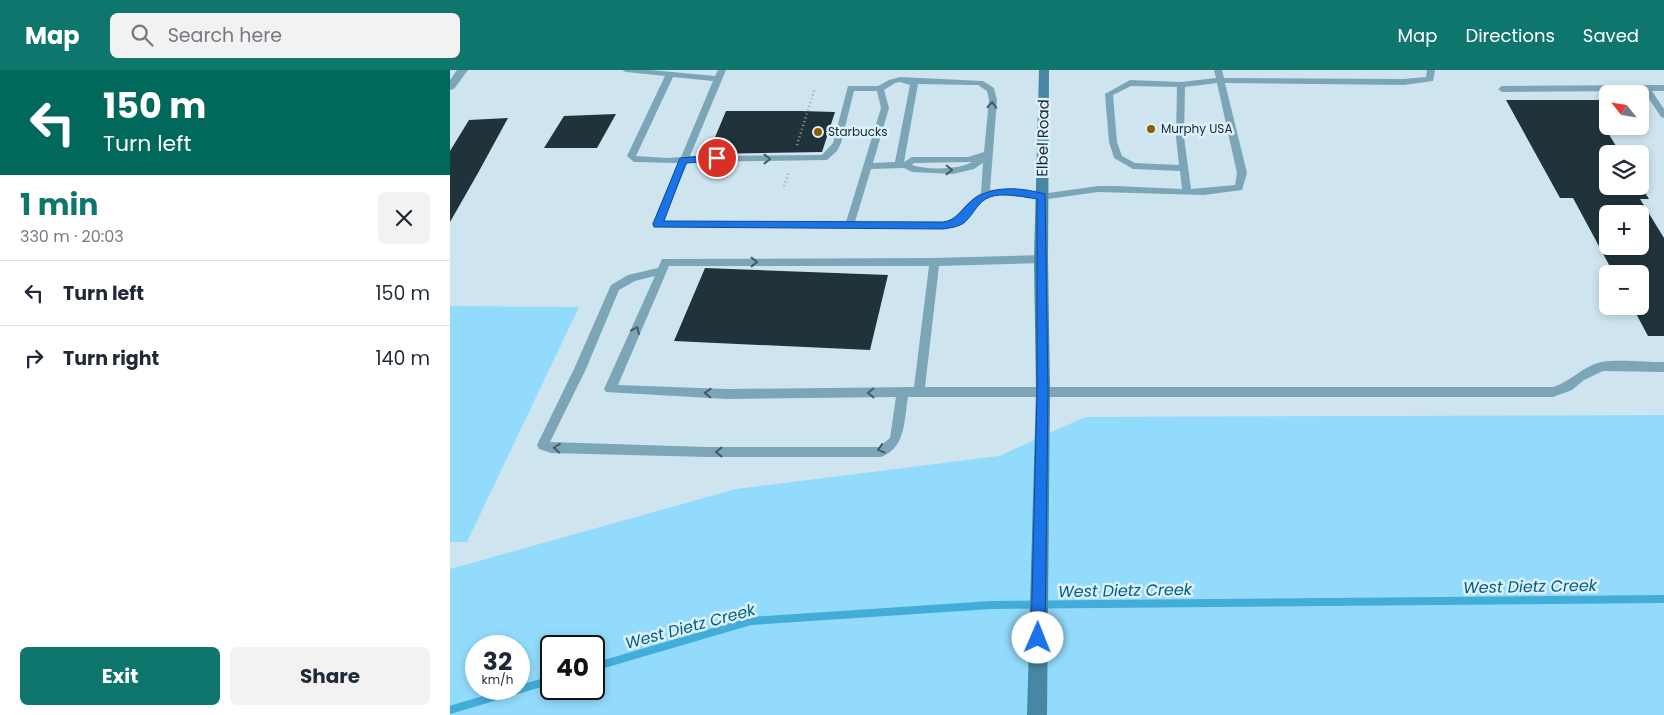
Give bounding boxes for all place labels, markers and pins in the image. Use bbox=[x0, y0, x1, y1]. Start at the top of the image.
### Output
place label: Murphy USA bbox=[1161, 120, 1232, 137]
place label: Starbucks bbox=[828, 123, 888, 140]
marker: Murphy USA bbox=[1145, 123, 1157, 135]
marker: Starbucks bbox=[812, 126, 824, 138]
pin bbox=[696, 137, 738, 179]

